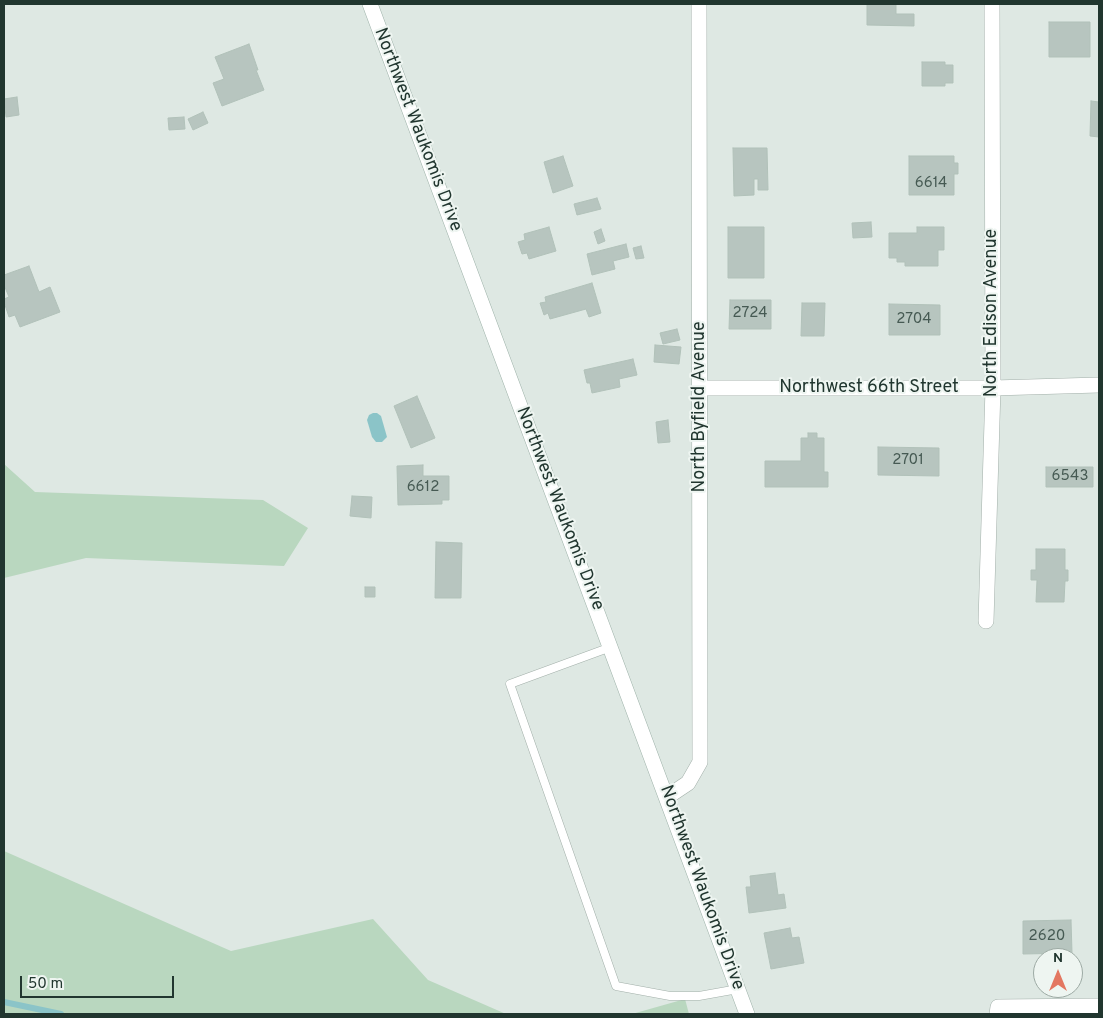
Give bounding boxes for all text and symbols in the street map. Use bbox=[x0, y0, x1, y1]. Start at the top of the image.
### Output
street label: Northwest Waukomis Drive bbox=[368, 25, 466, 235]
house number: 6614 bbox=[915, 175, 947, 193]
street label: North Edison Avenue bbox=[981, 229, 1003, 397]
house number: 2724 bbox=[733, 305, 767, 323]
house number: 2704 bbox=[896, 311, 932, 329]
street label: North Byfield Avenue bbox=[689, 321, 711, 493]
street label: Northwest 66th Street bbox=[779, 377, 959, 399]
street label: Northwest Waukomis Drive bbox=[510, 404, 608, 614]
house number: 2701 bbox=[892, 452, 924, 470]
house number: 6543 bbox=[1052, 468, 1088, 486]
house number: 6612 bbox=[407, 479, 439, 497]
street label: Northwest Waukomis Drive bbox=[654, 783, 748, 993]
house number: 2620 bbox=[1029, 928, 1065, 946]
north arrow bbox=[1033, 948, 1083, 998]
text: N bbox=[1053, 950, 1063, 967]
scale bar bbox=[22, 966, 176, 998]
text: 50 m bbox=[28, 975, 63, 994]

